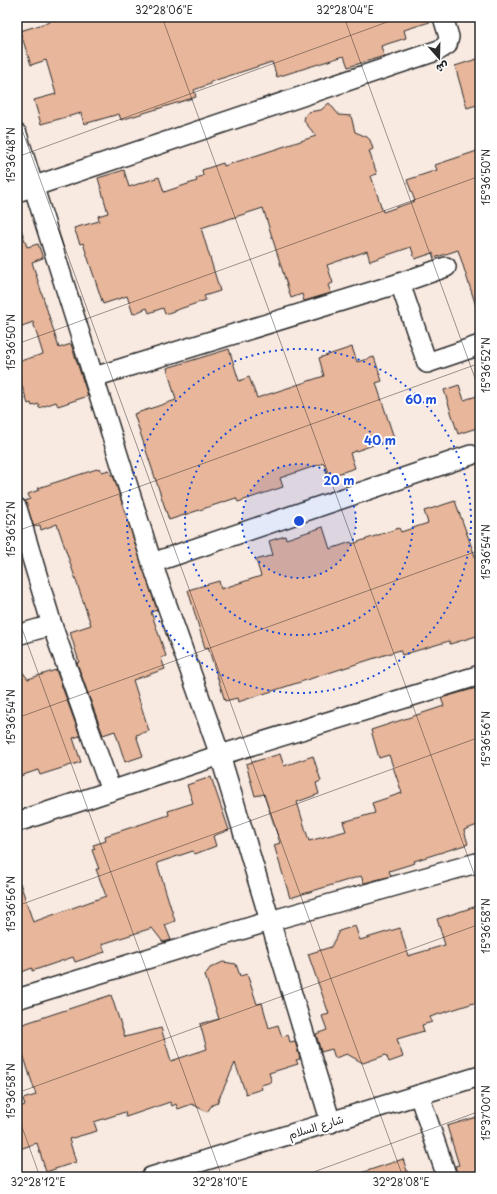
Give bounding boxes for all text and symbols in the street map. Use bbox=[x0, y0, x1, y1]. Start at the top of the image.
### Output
text: 32°28'06"E bbox=[135, 2, 193, 17]
text: 32°28'04"E bbox=[316, 2, 374, 17]
north arrow bbox=[419, 38, 459, 78]
text: ش bbox=[434, 58, 451, 78]
text: 15°36'48"N bbox=[3, 127, 18, 183]
text: 15°36'50"N bbox=[478, 149, 493, 205]
text: 15°36'50"N bbox=[3, 314, 18, 370]
text: 15°36'52"N bbox=[478, 337, 493, 393]
text: 60 m bbox=[405, 390, 437, 408]
text: 40 m bbox=[364, 431, 396, 449]
text: 20 m bbox=[323, 471, 355, 489]
text: 15°36'52"N bbox=[3, 501, 18, 557]
centre of rings bbox=[292, 514, 306, 528]
text: 15°36'54"N bbox=[478, 524, 493, 580]
text: 15°36'54"N bbox=[3, 689, 18, 745]
text: 15°36'56"N bbox=[478, 711, 493, 767]
text: 15°36'56"N bbox=[3, 876, 18, 932]
text: 15°36'58"N bbox=[478, 898, 493, 954]
text: 15°36'58"N bbox=[3, 1063, 18, 1119]
text: 15°37'00"N bbox=[478, 1085, 493, 1141]
street label: شارع السلام bbox=[286, 1110, 346, 1144]
text: 32°28'12"E bbox=[10, 1174, 66, 1189]
text: 32°28'10"E bbox=[192, 1174, 248, 1189]
text: 32°28'08"E bbox=[372, 1174, 430, 1189]

